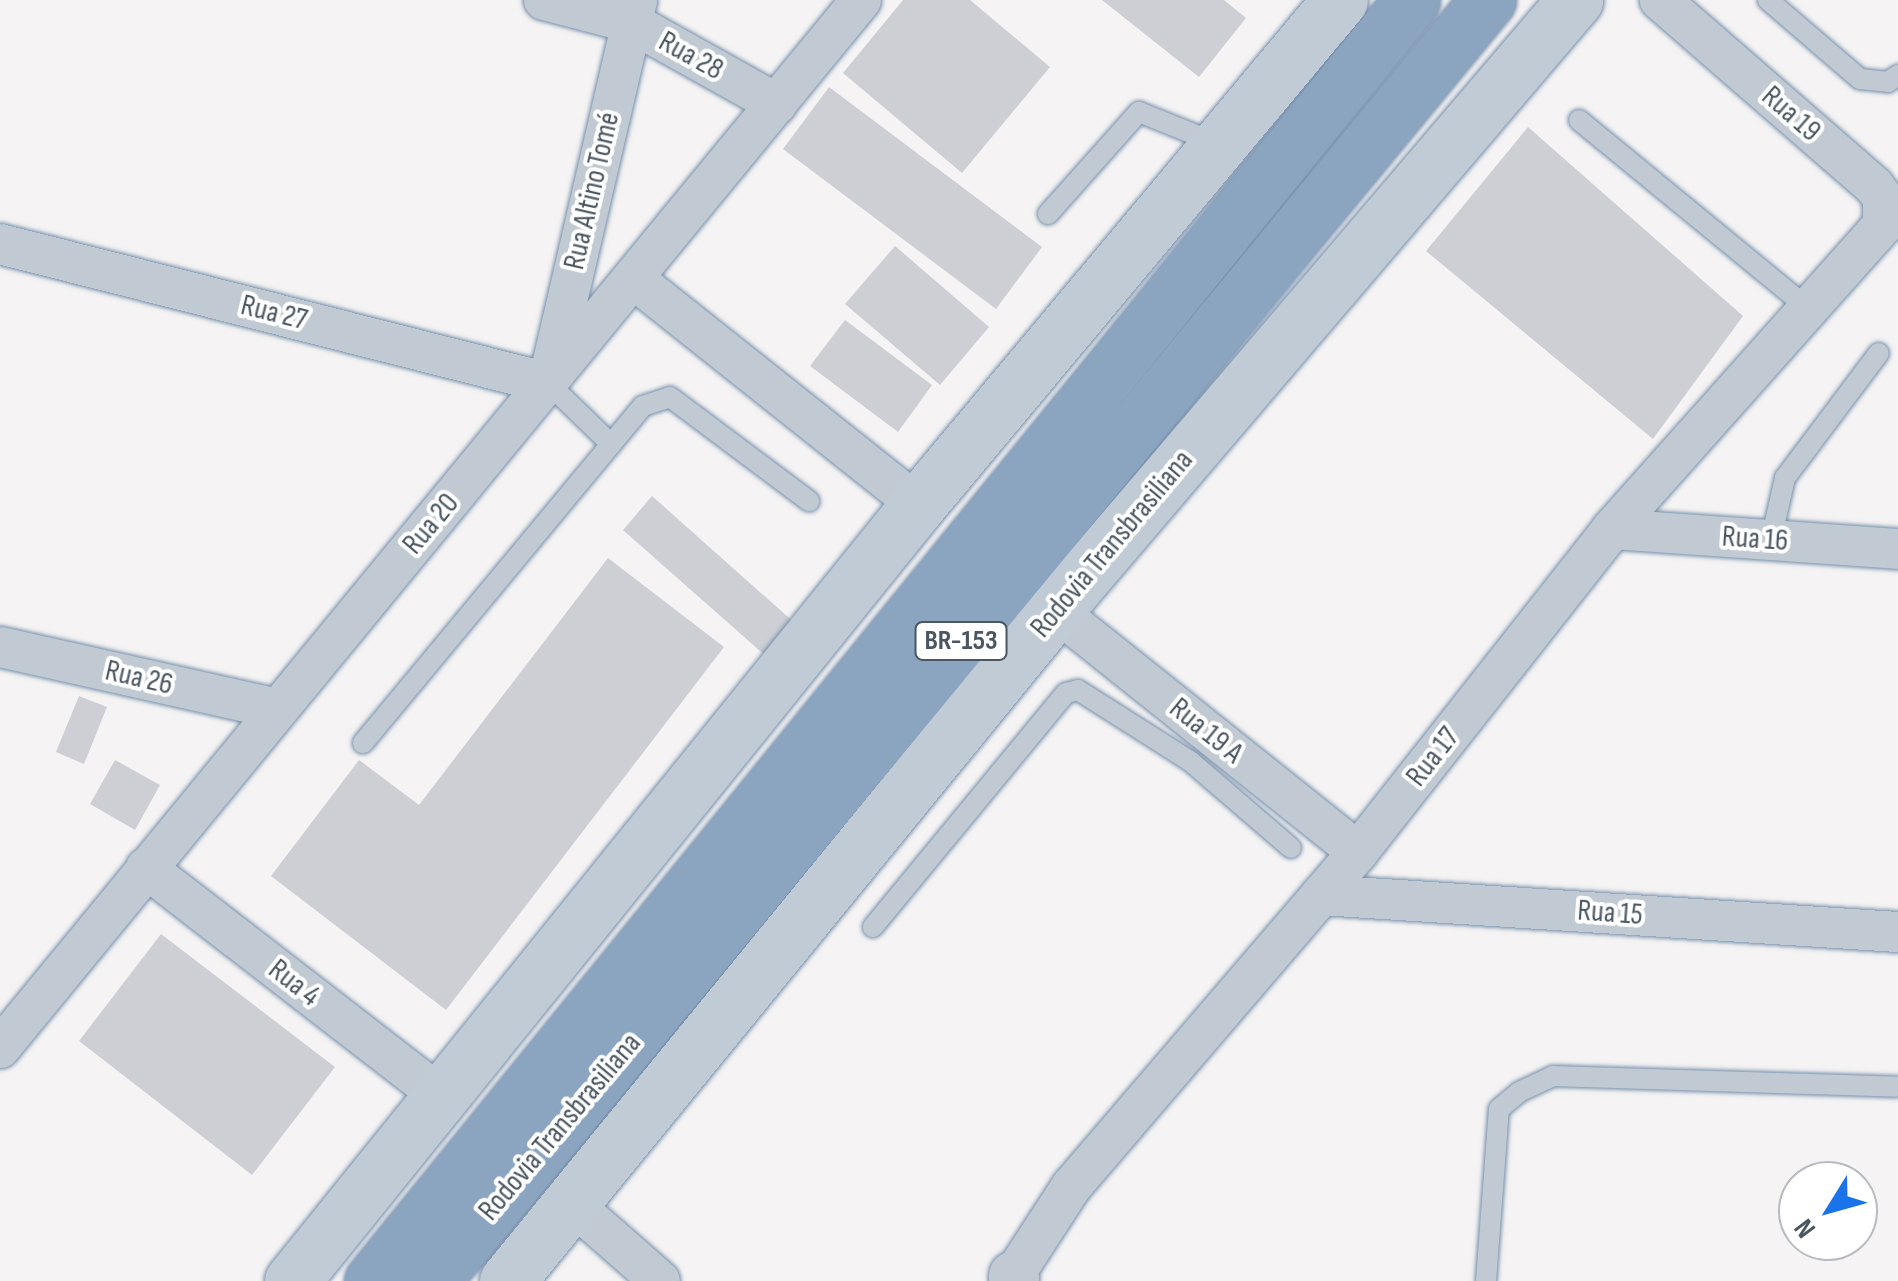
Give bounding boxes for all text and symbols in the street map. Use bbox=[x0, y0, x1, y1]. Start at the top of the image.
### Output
street label: Rua 28 bbox=[652, 24, 730, 88]
street label: Rua 19 bbox=[1754, 79, 1828, 149]
street label: Rua Altino Tomé bbox=[556, 109, 628, 273]
street label: Rua 27 bbox=[237, 287, 311, 339]
street label: Rodovia Transbrasiliana bbox=[1023, 443, 1201, 645]
street label: Rua 20 bbox=[395, 486, 467, 562]
street label: Rua 16 bbox=[1721, 519, 1789, 559]
road number: BR-153 bbox=[914, 618, 1008, 664]
street label: Rua 26 bbox=[102, 653, 176, 703]
street label: Rua 19 A bbox=[1162, 691, 1250, 771]
street label: Rua 17 bbox=[1399, 720, 1467, 794]
street label: Rua 15 bbox=[1576, 893, 1644, 933]
street label: Rua 4 bbox=[261, 952, 327, 1014]
street label: Rodovia Transbrasiliana bbox=[471, 1026, 649, 1228]
north arrow bbox=[1778, 1161, 1878, 1261]
text: N bbox=[1788, 1212, 1823, 1244]

